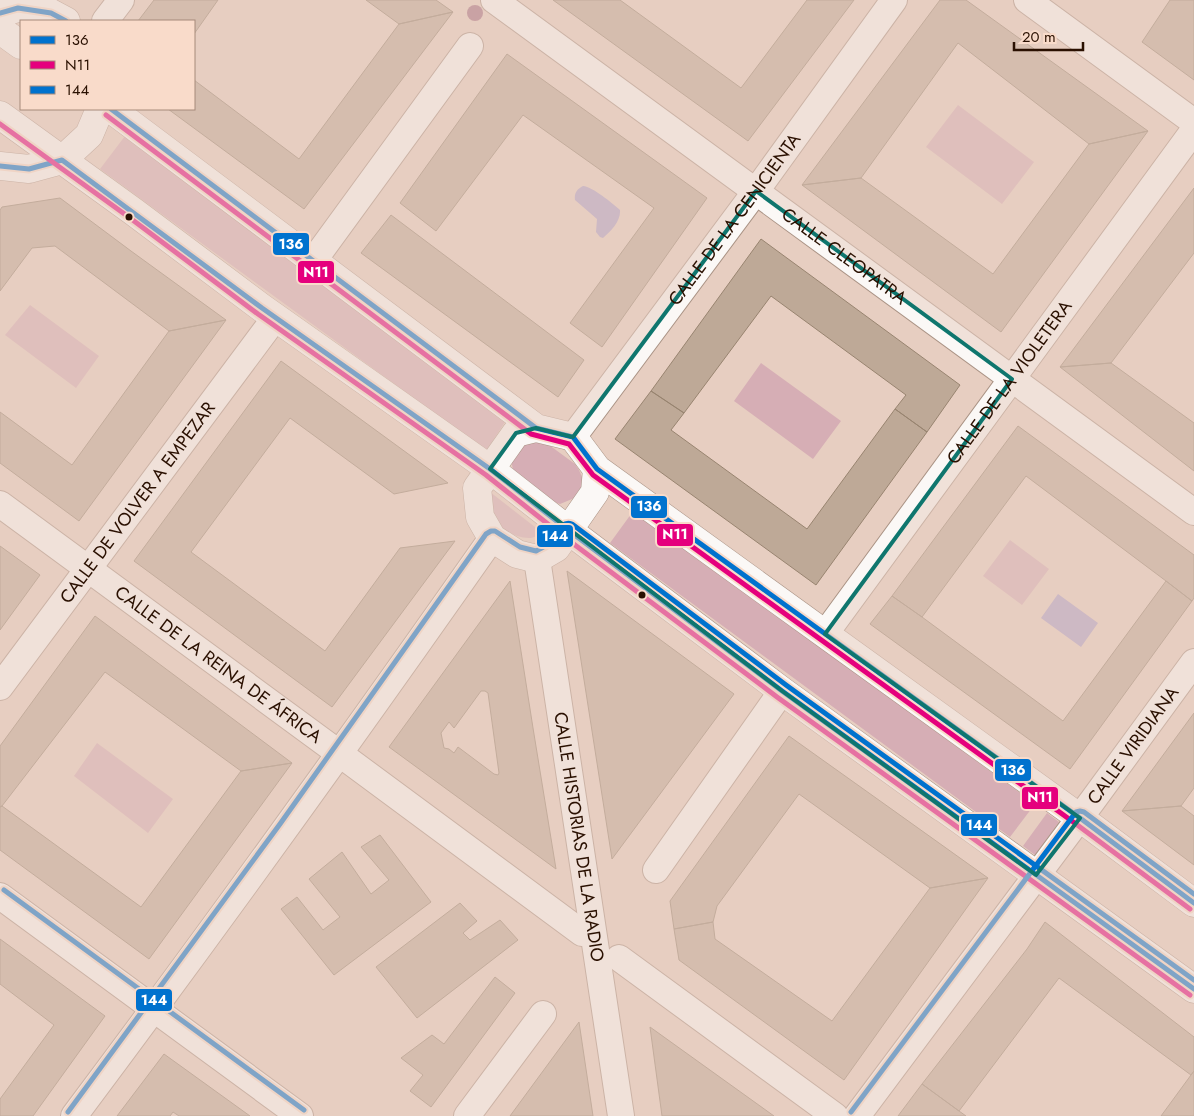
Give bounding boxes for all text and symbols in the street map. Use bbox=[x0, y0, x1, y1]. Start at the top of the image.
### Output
legend bbox=[20, 20, 195, 110]
scale bar bbox=[1014, 20, 1083, 52]
text: 20 m bbox=[1022, 26, 1056, 48]
text: 136 bbox=[65, 29, 89, 51]
text: N11 bbox=[65, 54, 90, 76]
text: 144 bbox=[65, 79, 89, 101]
street label: CALLE DE LA CENICIENTA bbox=[662, 128, 807, 311]
street label: CALLE CLEOPATRA bbox=[776, 202, 912, 311]
unlabelled marker bbox=[124, 212, 134, 222]
line badge: 136 bbox=[272, 232, 310, 256]
text: 136 bbox=[278, 234, 304, 254]
line badge: N11 bbox=[297, 260, 335, 284]
text: N11 bbox=[303, 262, 329, 282]
street label: CALLE DE LA VIOLETERA bbox=[940, 295, 1078, 470]
street label: CALLE DE VOLVER A EMPEZAR bbox=[54, 396, 221, 609]
line badge: 136 bbox=[630, 495, 668, 519]
text: 136 bbox=[636, 496, 662, 516]
line badge: N11 bbox=[656, 523, 694, 547]
line badge: 144 bbox=[536, 524, 574, 548]
text: N11 bbox=[662, 524, 688, 544]
text: 144 bbox=[542, 526, 569, 546]
street label: CALLE DE LA REINA DE ÁFRICA bbox=[109, 580, 327, 750]
unlabelled marker bbox=[637, 590, 647, 600]
street label: CALLE VIRIDIANA bbox=[1081, 681, 1185, 810]
street label: CALLE HISTORIAS DE LA RADIO bbox=[547, 710, 611, 964]
line badge: 136 bbox=[994, 758, 1032, 782]
text: 136 bbox=[1000, 760, 1026, 780]
line badge: N11 bbox=[1021, 786, 1059, 810]
text: N11 bbox=[1027, 787, 1053, 807]
line badge: 144 bbox=[960, 813, 998, 837]
text: 144 bbox=[966, 815, 993, 835]
line badge: 144 bbox=[135, 988, 173, 1012]
text: 144 bbox=[141, 990, 168, 1010]

